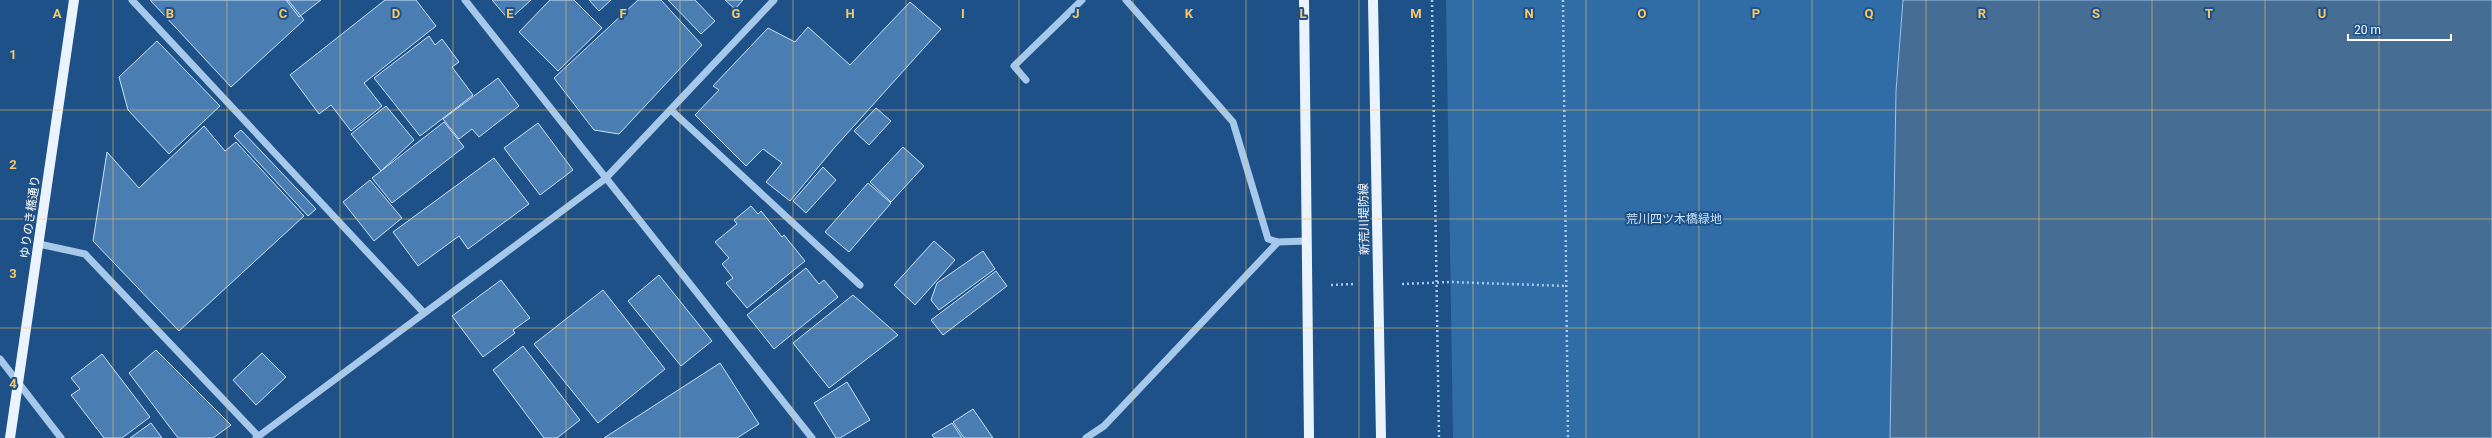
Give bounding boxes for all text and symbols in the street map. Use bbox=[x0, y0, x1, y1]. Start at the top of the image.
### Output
text: A bbox=[53, 6, 62, 21]
text: B bbox=[166, 6, 174, 21]
text: C bbox=[279, 6, 288, 21]
text: D bbox=[392, 6, 400, 21]
text: E bbox=[506, 6, 514, 21]
text: F bbox=[619, 6, 627, 21]
text: G bbox=[732, 6, 741, 21]
text: H bbox=[845, 6, 855, 21]
text: I bbox=[961, 6, 965, 21]
text: J bbox=[1072, 6, 1080, 21]
text: K bbox=[1185, 6, 1194, 21]
text: L bbox=[1299, 6, 1307, 21]
text: M bbox=[1410, 6, 1422, 21]
text: N bbox=[1524, 6, 1534, 21]
text: O bbox=[1638, 6, 1647, 21]
text: P bbox=[1752, 6, 1760, 21]
text: Q bbox=[1865, 6, 1874, 21]
text: R bbox=[1978, 6, 1987, 21]
text: S bbox=[2092, 6, 2100, 21]
text: T bbox=[2205, 6, 2213, 21]
text: U bbox=[2318, 6, 2326, 21]
scale bar bbox=[2348, 16, 2451, 42]
text: 20 m bbox=[2354, 23, 2381, 37]
text: 1 bbox=[9, 47, 17, 62]
text: 2 bbox=[9, 157, 17, 172]
street label: ゆりのき橋通り bbox=[17, 175, 43, 259]
street label: 新荒川堤防線 bbox=[1356, 183, 1372, 255]
park label: 荒川四ツ木橋緑地 bbox=[1626, 212, 1722, 226]
text: 3 bbox=[9, 266, 17, 281]
text: 4 bbox=[9, 376, 17, 391]

